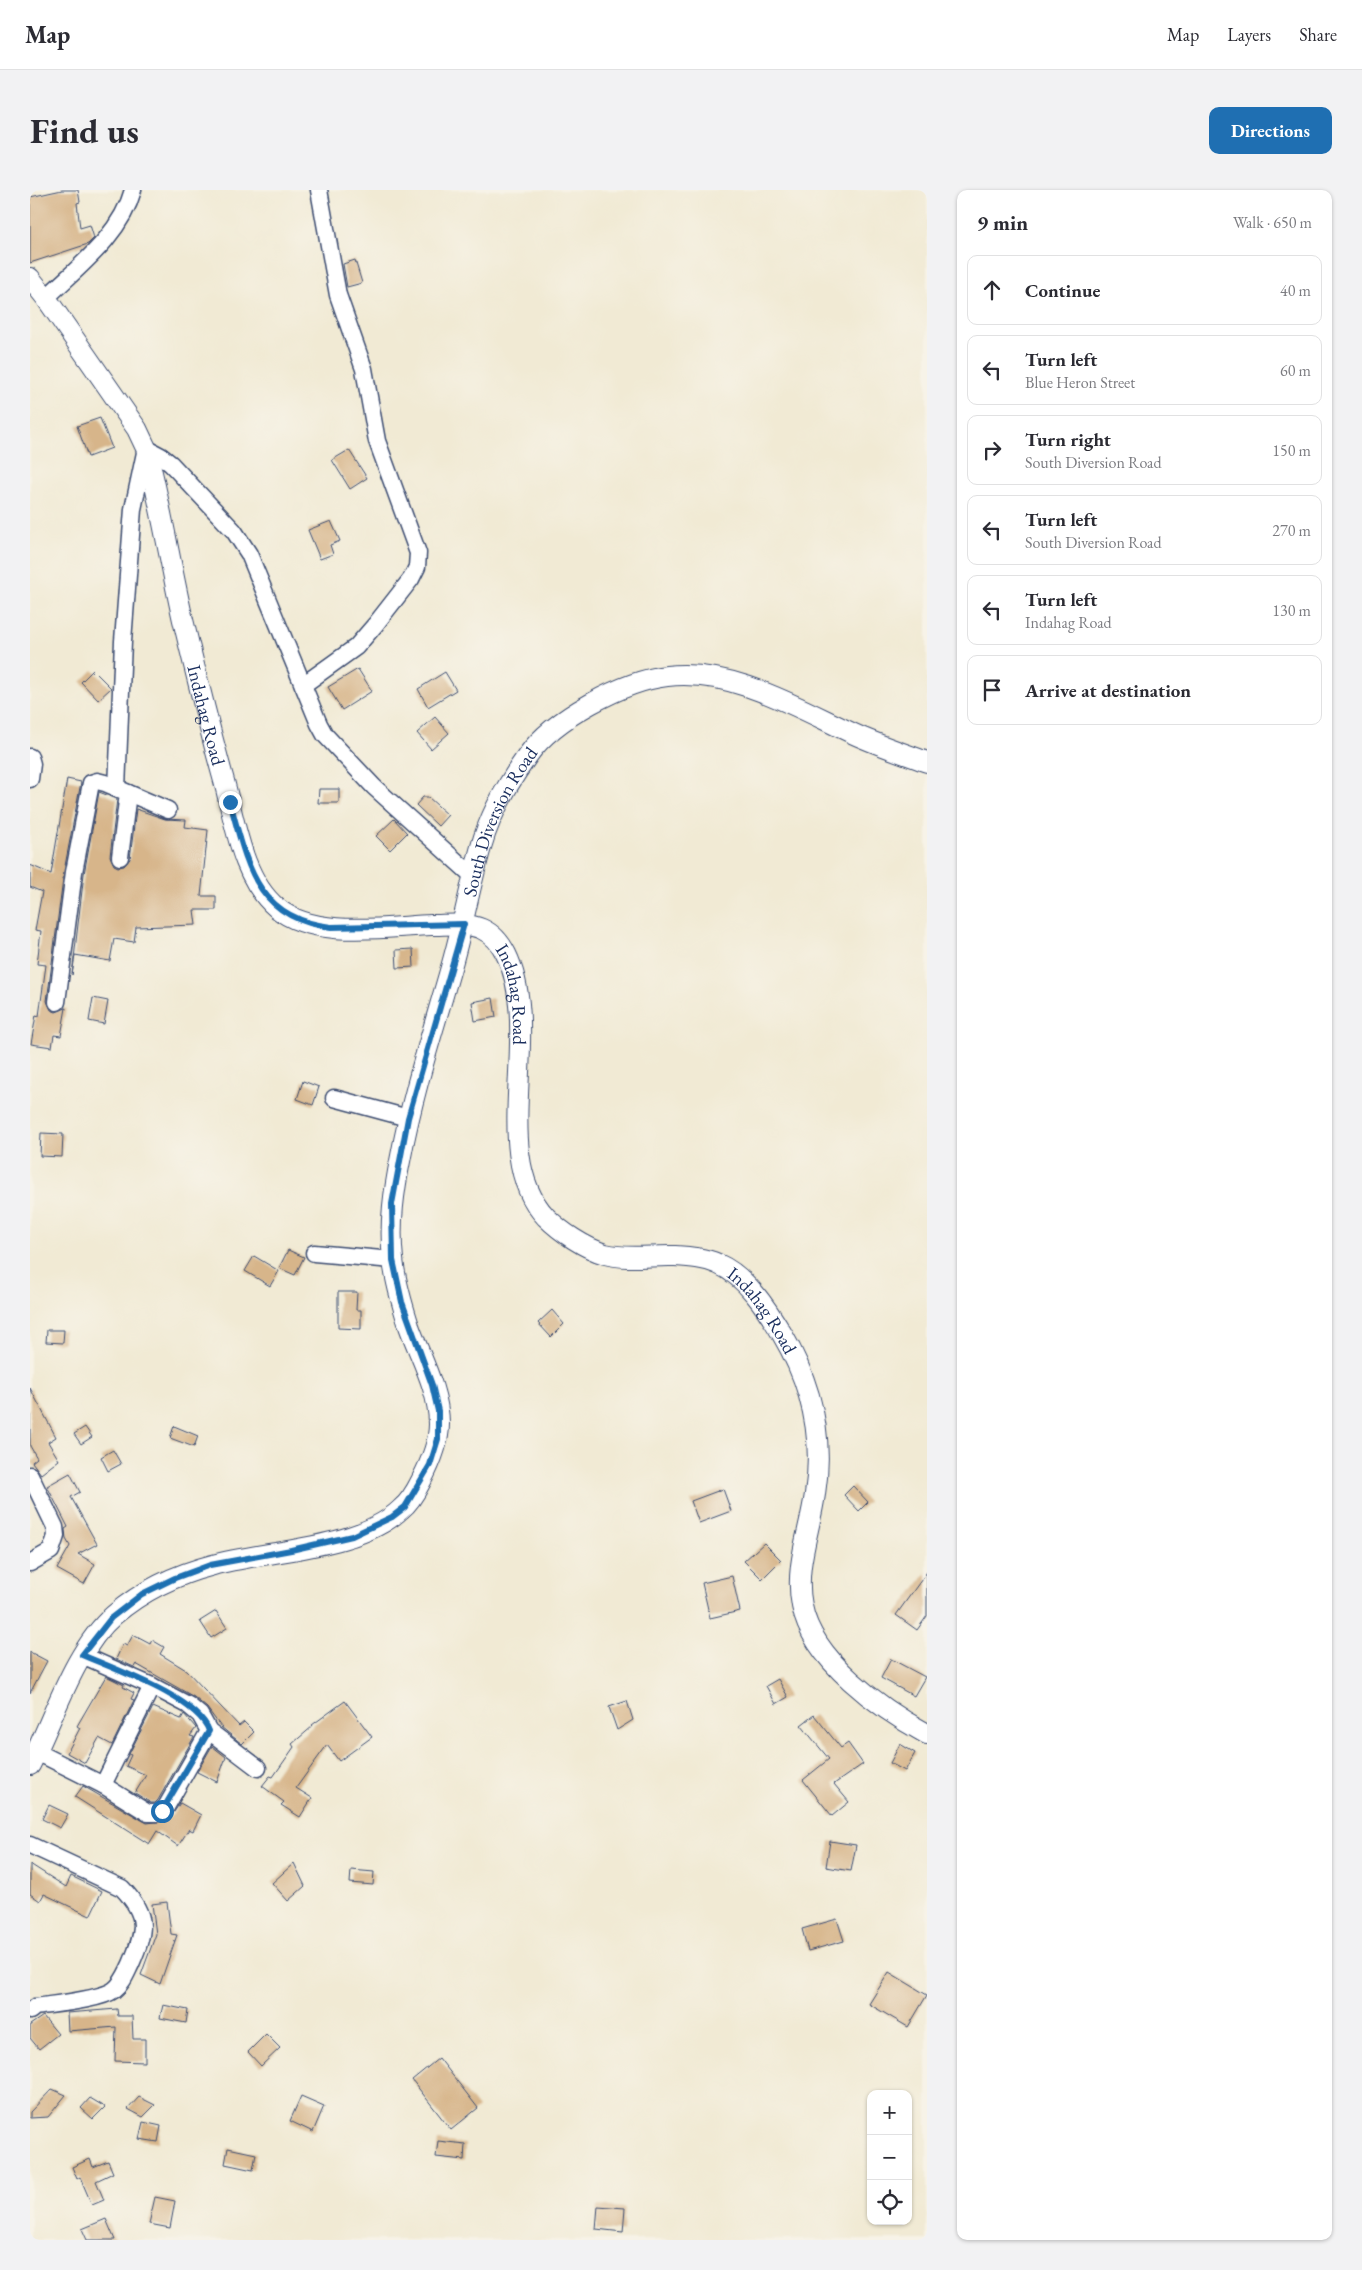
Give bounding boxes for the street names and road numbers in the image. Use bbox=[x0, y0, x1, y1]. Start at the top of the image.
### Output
street label: Indahag Road bbox=[182, 662, 232, 768]
street label: South Diversion Road bbox=[456, 741, 543, 899]
street label: Indahag Road bbox=[490, 939, 533, 1046]
street label: Indahag Road bbox=[723, 1261, 803, 1358]

